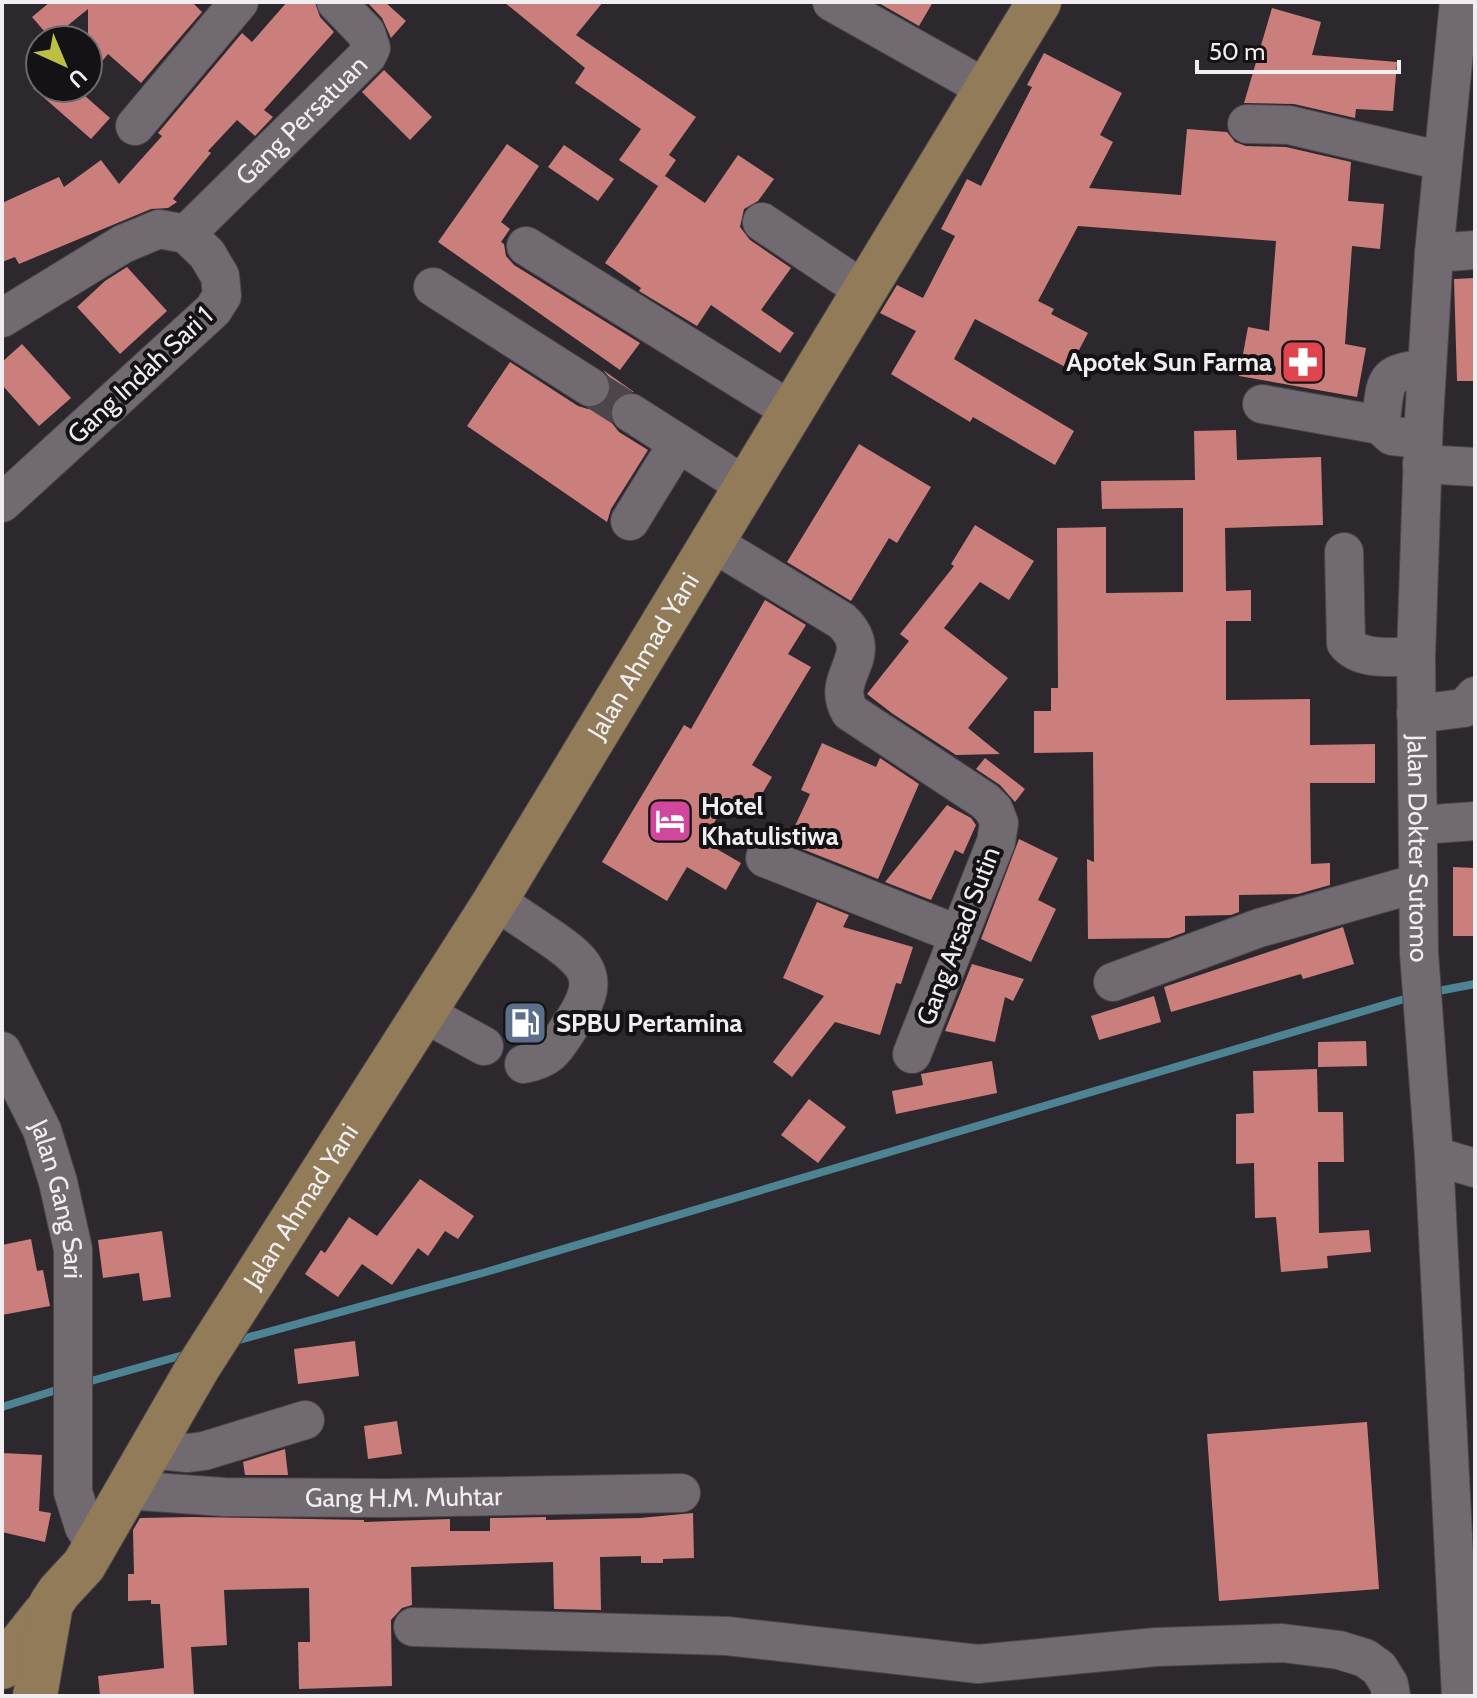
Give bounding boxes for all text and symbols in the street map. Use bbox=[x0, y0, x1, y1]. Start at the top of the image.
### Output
north arrow bbox=[24, 24, 104, 104]
scale bar bbox=[1197, 24, 1399, 74]
text: 50 m bbox=[1209, 37, 1265, 66]
street label: Gang Persatuan bbox=[229, 49, 374, 192]
text: U bbox=[62, 63, 93, 93]
street label: Gang Indah Sari 1 bbox=[61, 300, 219, 450]
pharmacy icon: Apotek Sun Farma bbox=[1279, 338, 1327, 386]
place label: Apotek Sun Farma bbox=[1066, 346, 1272, 378]
street label: Jalan Ahmad Yani bbox=[580, 567, 706, 746]
street label: Jalan Dokter Sutomo bbox=[1401, 733, 1436, 963]
place label: Hotel Khatulistiwa bbox=[701, 790, 839, 852]
hotel icon: Hotel Khatulistiwa bbox=[646, 797, 694, 845]
street label: Gang Arsad Sutin bbox=[909, 842, 1007, 1030]
fuel station icon: SPBU Pertamina bbox=[501, 999, 549, 1047]
place label: SPBU Pertamina bbox=[556, 1007, 743, 1039]
street label: Jalan Gang Sari bbox=[23, 1113, 89, 1279]
street label: Jalan Ahmad Yani bbox=[236, 1118, 365, 1295]
street label: Gang H.M. Muhtar bbox=[305, 1480, 503, 1514]

